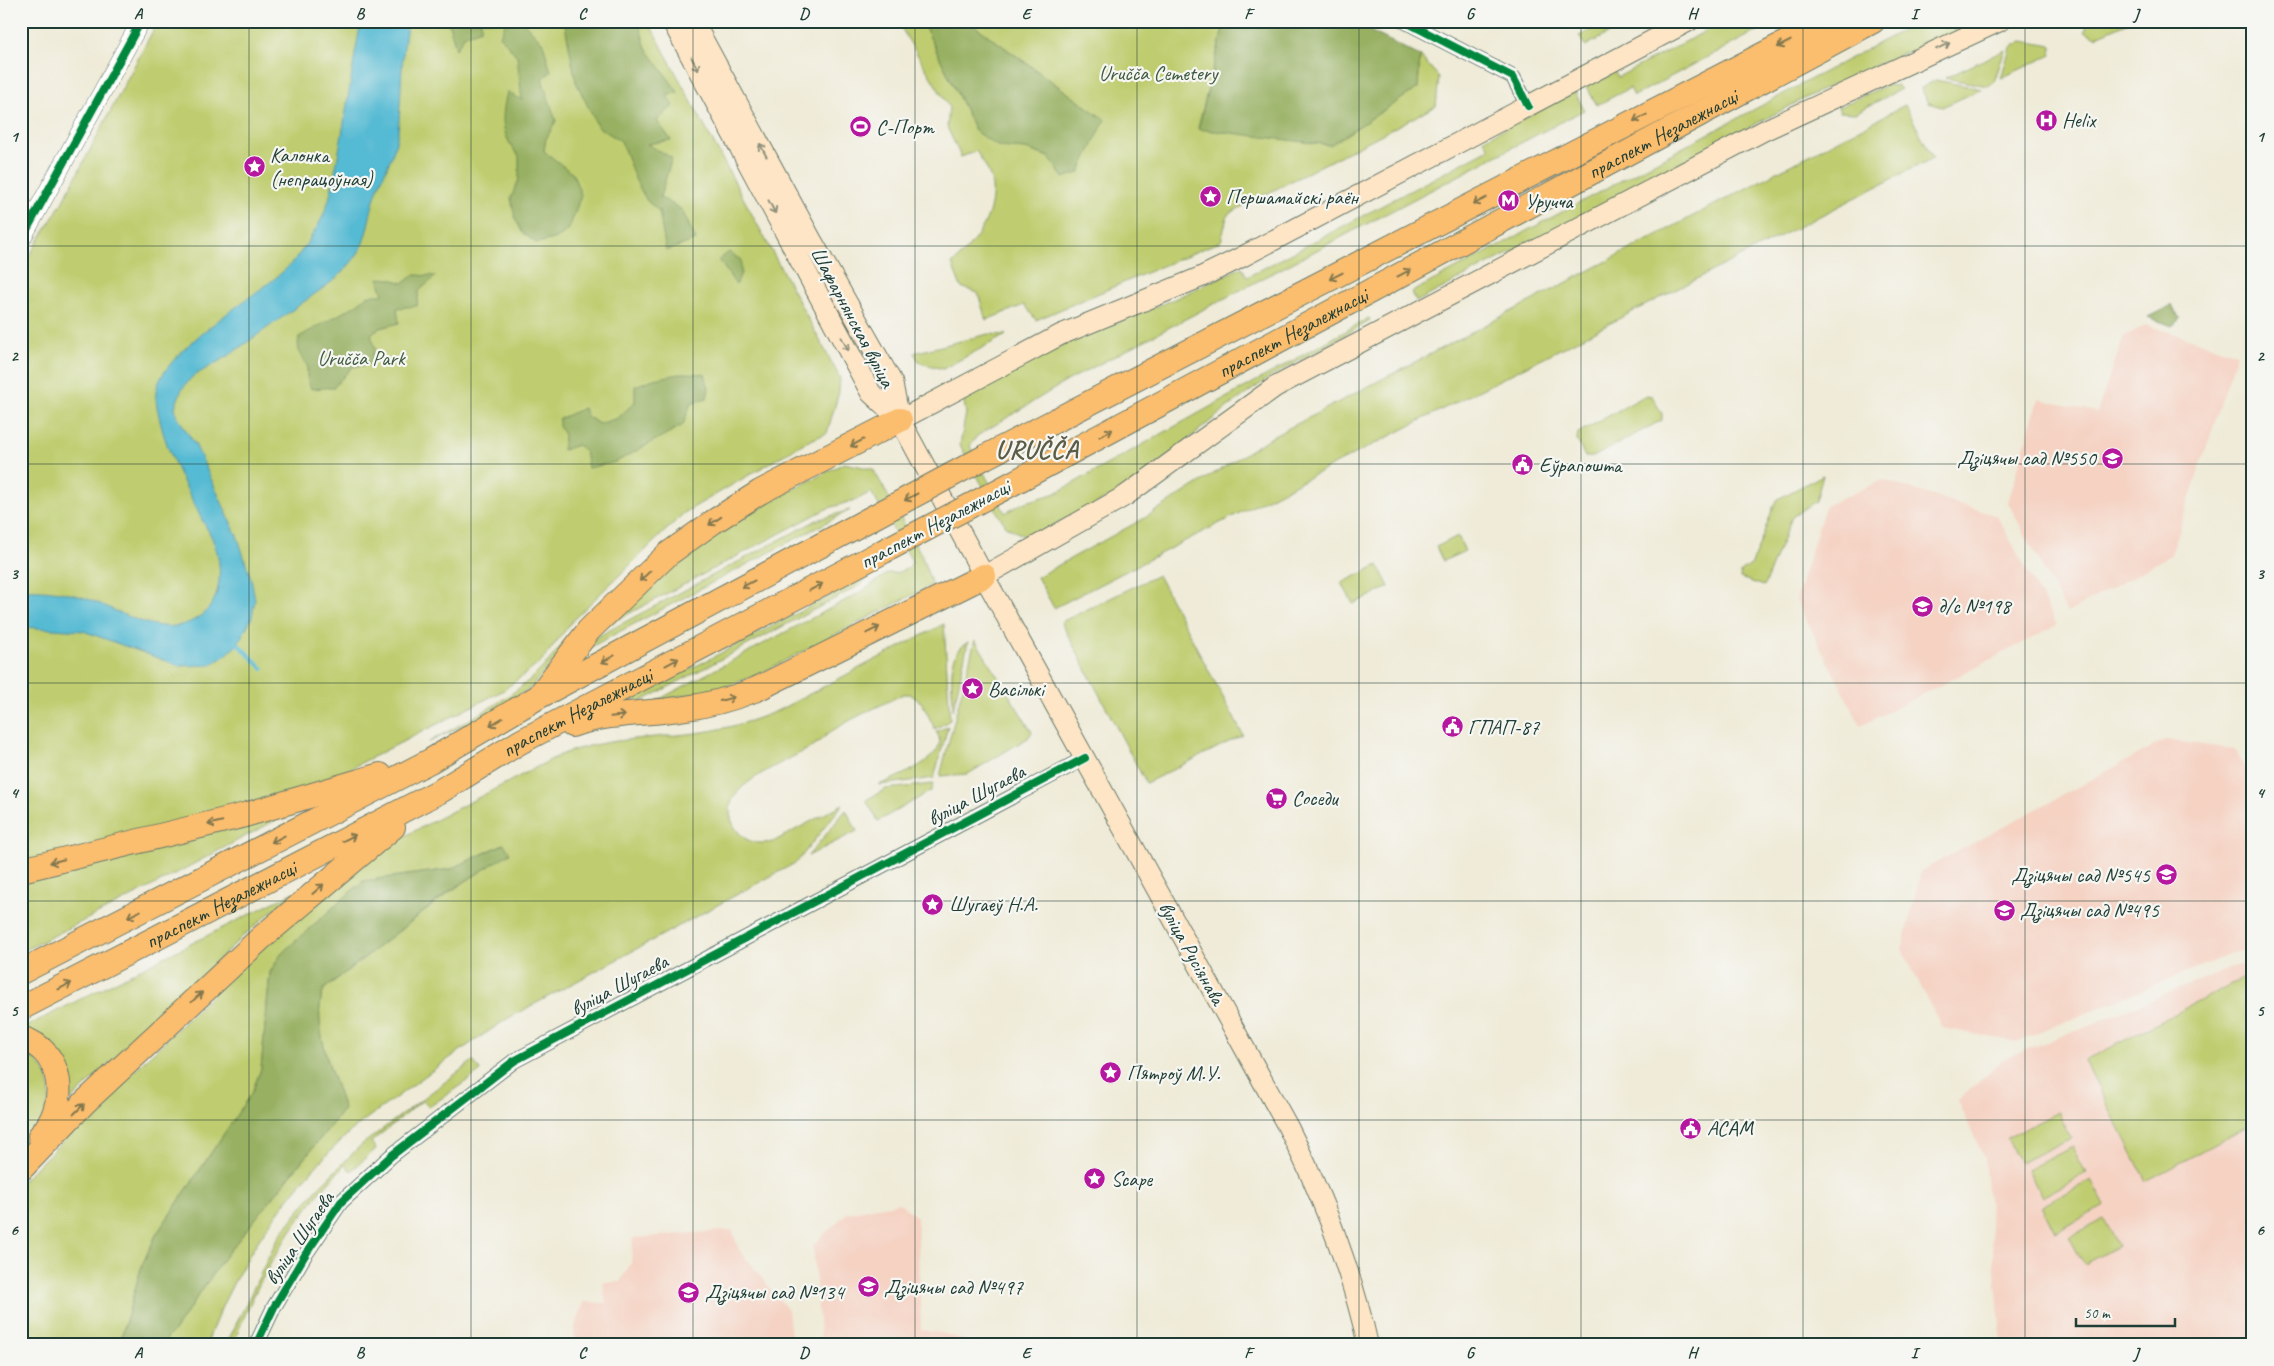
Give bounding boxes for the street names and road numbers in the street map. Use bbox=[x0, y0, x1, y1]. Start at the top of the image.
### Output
street label: праспект Незалежнасці bbox=[1583, 82, 1745, 185]
street label: Шафарнянская вуліца bbox=[805, 242, 902, 394]
street label: праспект Незалежнасці bbox=[1213, 280, 1375, 384]
street label: праспект Незалежнасці bbox=[855, 472, 1018, 575]
street label: праспект Незалежнасці bbox=[497, 660, 659, 763]
street label: вуліца Шугаева bbox=[923, 758, 1031, 832]
street label: праспект Незалежнасці bbox=[141, 853, 303, 954]
street label: вуліца Русіянава bbox=[1153, 897, 1232, 1011]
street label: вуліца Шугаева bbox=[566, 948, 674, 1022]
street label: вуліца Шугаева bbox=[258, 1185, 340, 1289]

